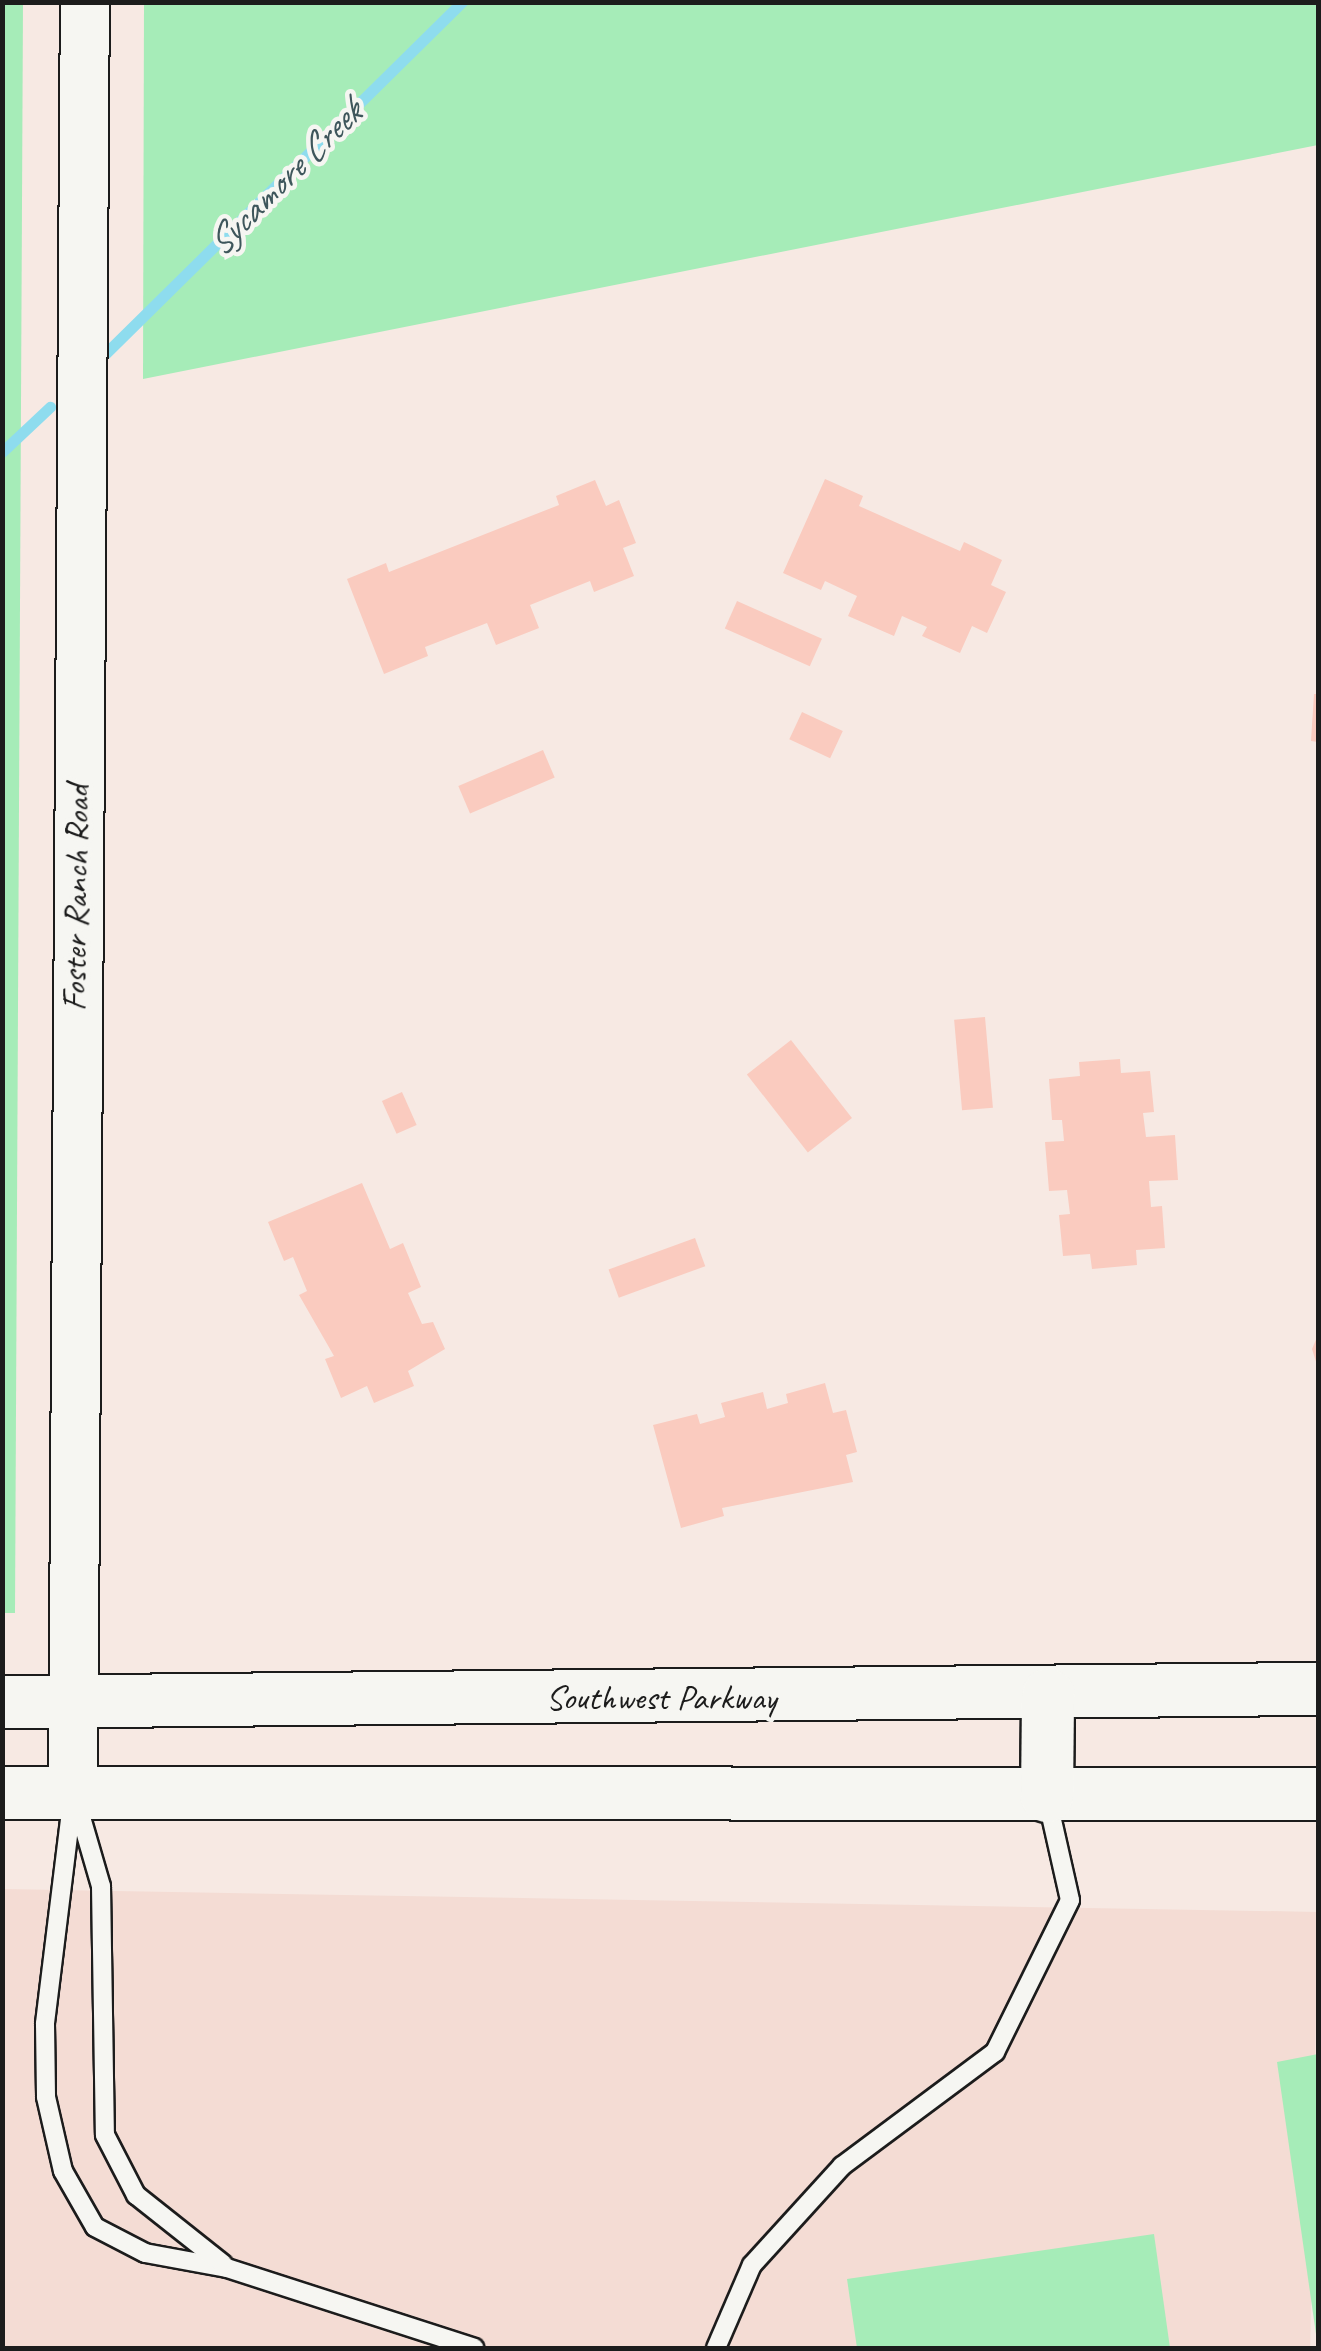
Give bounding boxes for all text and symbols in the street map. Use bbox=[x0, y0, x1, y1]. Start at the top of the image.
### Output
water label: Sycamore Creek bbox=[197, 91, 371, 265]
street label: Foster Ranch Road bbox=[53, 784, 99, 1012]
street label: Southwest Parkway bbox=[546, 1677, 776, 1719]

